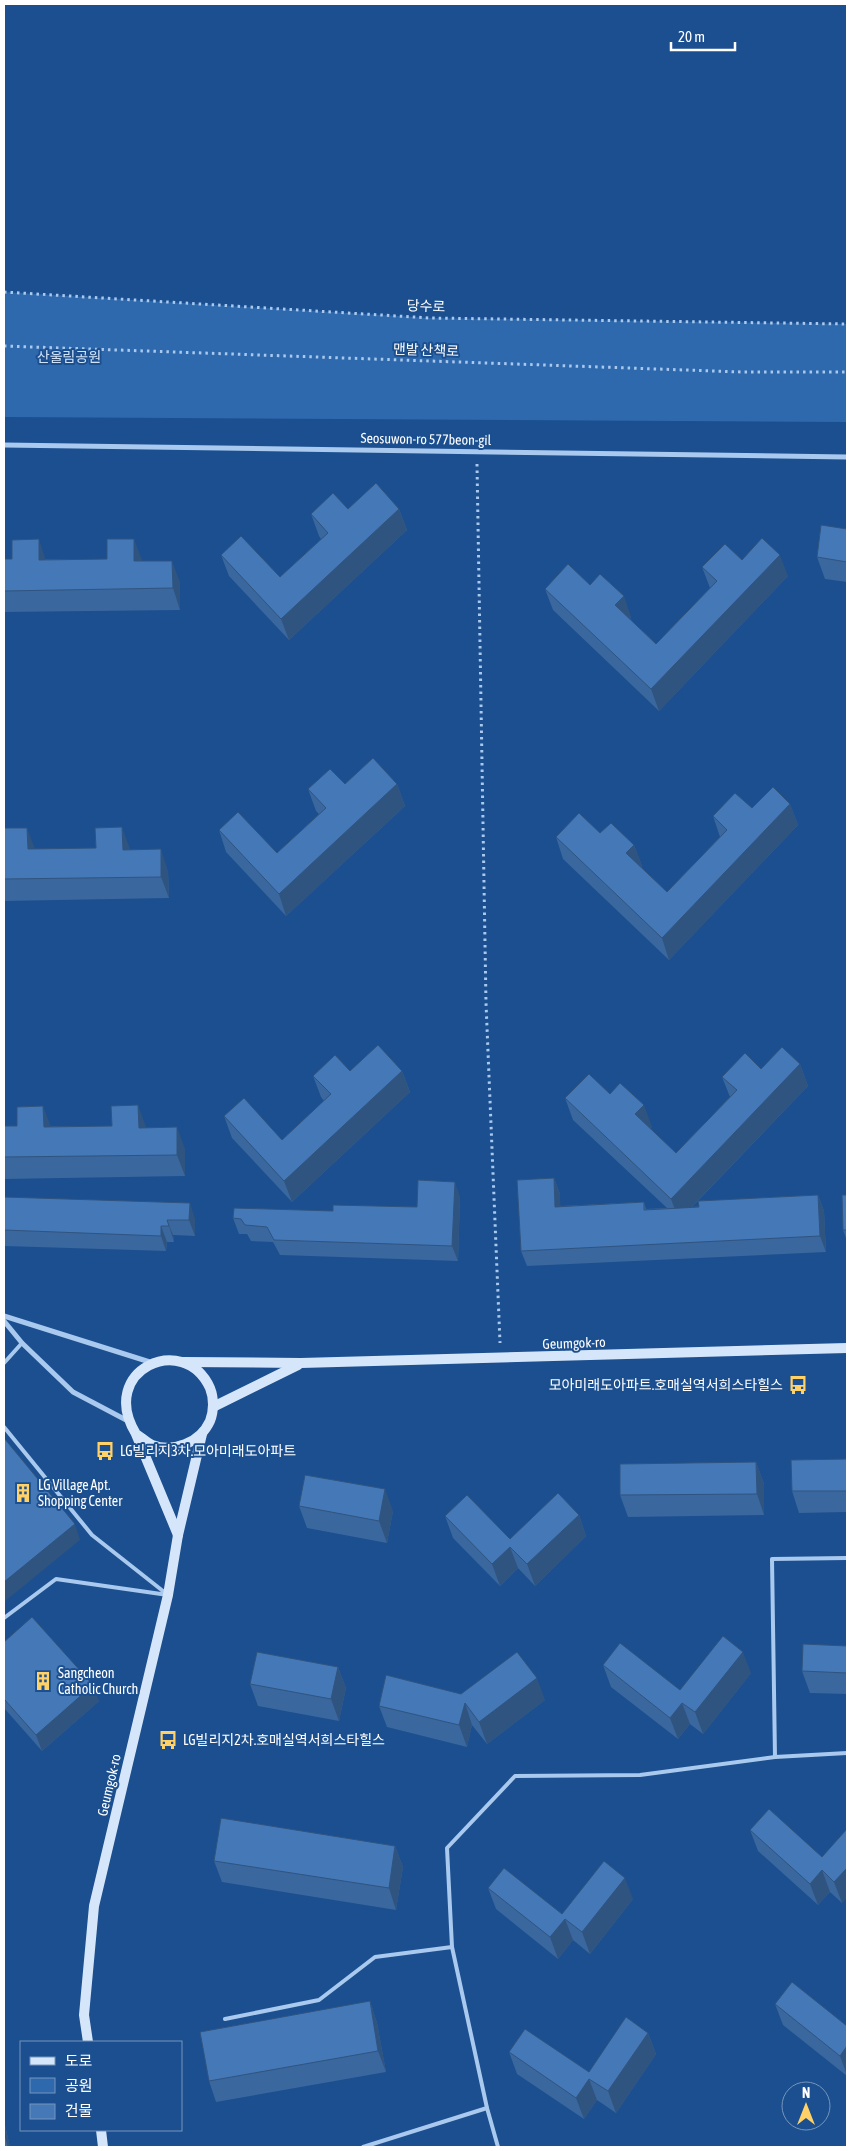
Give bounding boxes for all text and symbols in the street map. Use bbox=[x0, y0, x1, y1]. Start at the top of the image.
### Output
scale bar bbox=[671, 20, 735, 52]
text: 20 m bbox=[678, 28, 705, 45]
street label: 당수로 bbox=[406, 297, 446, 315]
street label: 맨발 산책로 bbox=[393, 341, 460, 359]
park label: 산울림공원 bbox=[37, 349, 101, 365]
street label: Seosuwon-ro 577beon-gil bbox=[361, 430, 492, 448]
street label: Geumgok-ro bbox=[542, 1334, 606, 1352]
bus stop icon: 모아미래도아파트.호매실역서희스타힐스 bbox=[787, 1374, 809, 1396]
place label: 모아미래도아파트.호매실역서희스타힐스 bbox=[549, 1377, 783, 1393]
bus stop icon: LG빌리지3차.모아미래도아파트 bbox=[94, 1440, 116, 1462]
place label: LG빌리지3차.모아미래도아파트 bbox=[120, 1443, 296, 1459]
place label: LG Village Apt. Shopping Center bbox=[38, 1477, 123, 1509]
building icon: LG Village Apt. Shopping Center bbox=[12, 1482, 34, 1504]
place label: Sangcheon Catholic Church bbox=[58, 1665, 138, 1697]
building icon: Sangcheon Catholic Church bbox=[32, 1670, 54, 1692]
bus stop icon: LG빌리지2차.호매실역서희스타힐스 bbox=[157, 1729, 179, 1751]
place label: LG빌리지2차.호매실역서희스타힐스 bbox=[183, 1732, 385, 1748]
street label: Geumgok-ro bbox=[94, 1752, 124, 1818]
legend bbox=[20, 2041, 182, 2131]
text: 도로 bbox=[65, 2052, 93, 2069]
text: 공원 bbox=[65, 2077, 93, 2094]
north arrow bbox=[781, 2081, 831, 2131]
text: N bbox=[802, 2085, 810, 2101]
text: 건물 bbox=[65, 2102, 93, 2119]

